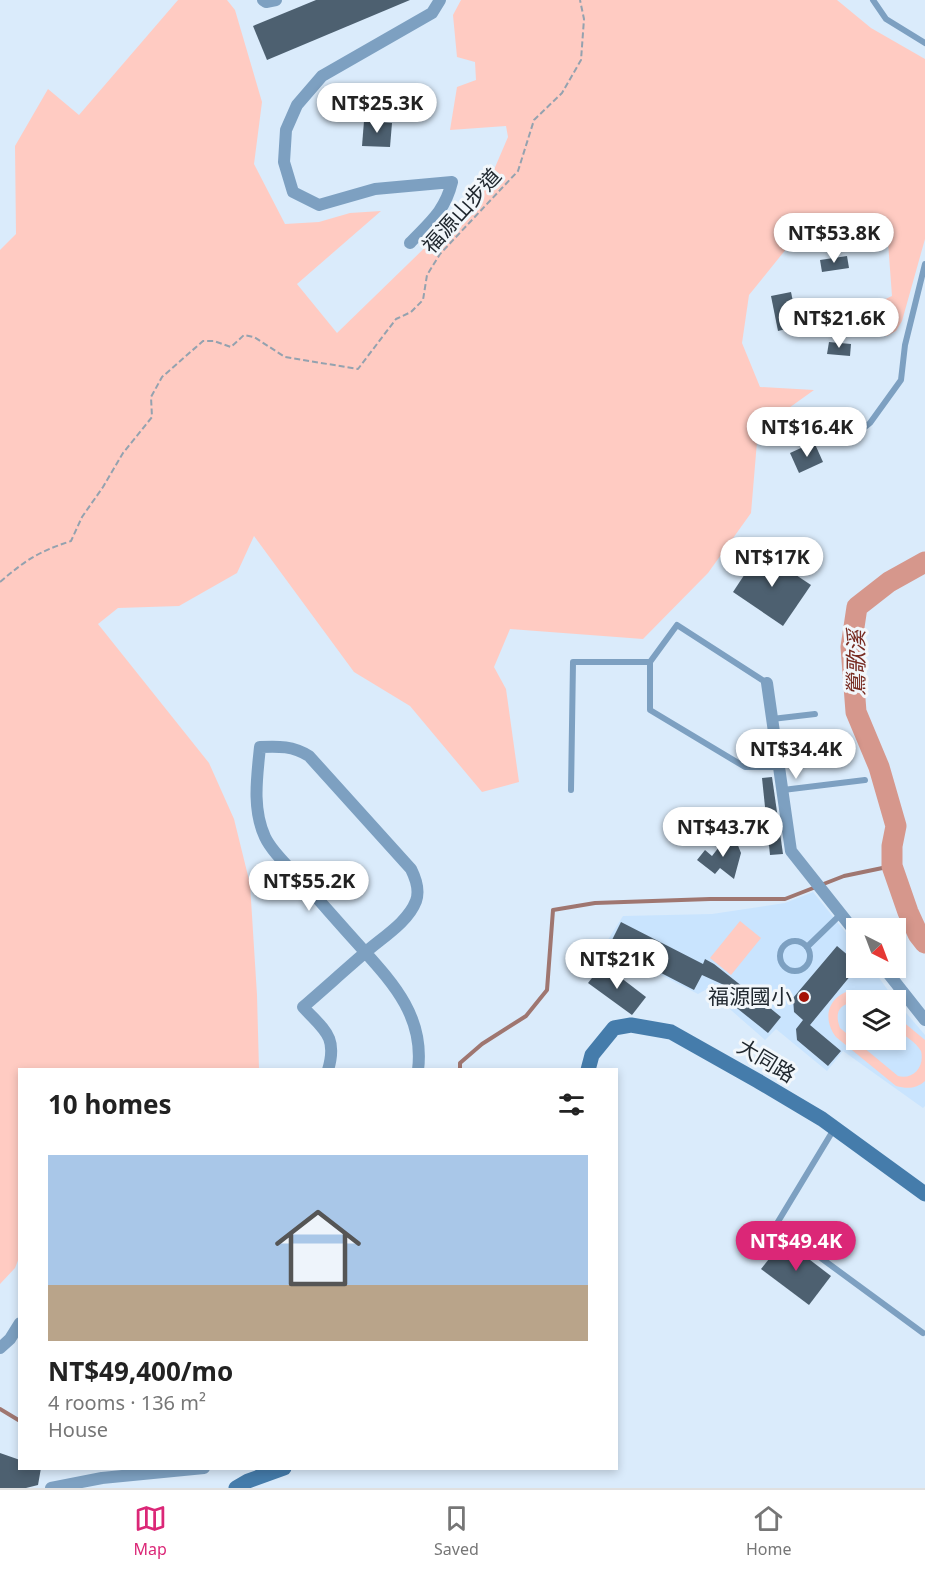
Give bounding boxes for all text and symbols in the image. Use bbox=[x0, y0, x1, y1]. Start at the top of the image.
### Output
pin: NT$25.3K bbox=[315, 83, 439, 134]
text: NT$25.3K bbox=[331, 89, 423, 116]
street label: 福源山步道 bbox=[416, 162, 507, 259]
pin: NT$53.8K bbox=[772, 213, 896, 264]
text: NT$53.8K bbox=[788, 219, 880, 246]
pin: NT$21.6K bbox=[777, 298, 901, 349]
text: NT$21.6K bbox=[793, 304, 885, 331]
pin: NT$16.4K bbox=[745, 407, 869, 458]
text: NT$16.4K bbox=[761, 413, 853, 440]
pin: NT$17K bbox=[723, 537, 821, 588]
text: NT$17K bbox=[734, 543, 810, 570]
water label: 鶯歌溪 bbox=[840, 627, 870, 696]
pin: NT$34.4K bbox=[734, 729, 858, 780]
text: NT$34.4K bbox=[750, 735, 842, 762]
pin: NT$43.7K bbox=[661, 807, 785, 858]
text: NT$43.7K bbox=[677, 813, 769, 840]
pin: NT$55.2K bbox=[247, 861, 371, 912]
text: NT$55.2K bbox=[263, 867, 355, 894]
north arrow bbox=[846, 918, 906, 978]
map controls bbox=[846, 918, 906, 1050]
pin: NT$21K bbox=[568, 939, 666, 990]
text: NT$21K bbox=[579, 945, 655, 972]
place label: 福源國小 bbox=[708, 982, 792, 1010]
marker: 福源國小 bbox=[797, 990, 811, 1004]
button: layers bbox=[846, 990, 906, 1050]
street label: 大同路 bbox=[732, 1032, 801, 1088]
text: 10 homes bbox=[48, 1086, 172, 1122]
icon: filters bbox=[555, 1088, 588, 1121]
icon: home bbox=[264, 1194, 372, 1302]
pin: NT$49.4K bbox=[734, 1221, 858, 1272]
text: NT$49.4K bbox=[750, 1227, 842, 1254]
text: NT$49,400/mo bbox=[48, 1353, 233, 1389]
text: 4 rooms · 136 m² bbox=[48, 1389, 206, 1416]
text: House bbox=[48, 1416, 108, 1443]
tab: Map bbox=[134, 1502, 167, 1560]
tab: Saved bbox=[434, 1502, 479, 1560]
tab: Home bbox=[746, 1502, 791, 1560]

